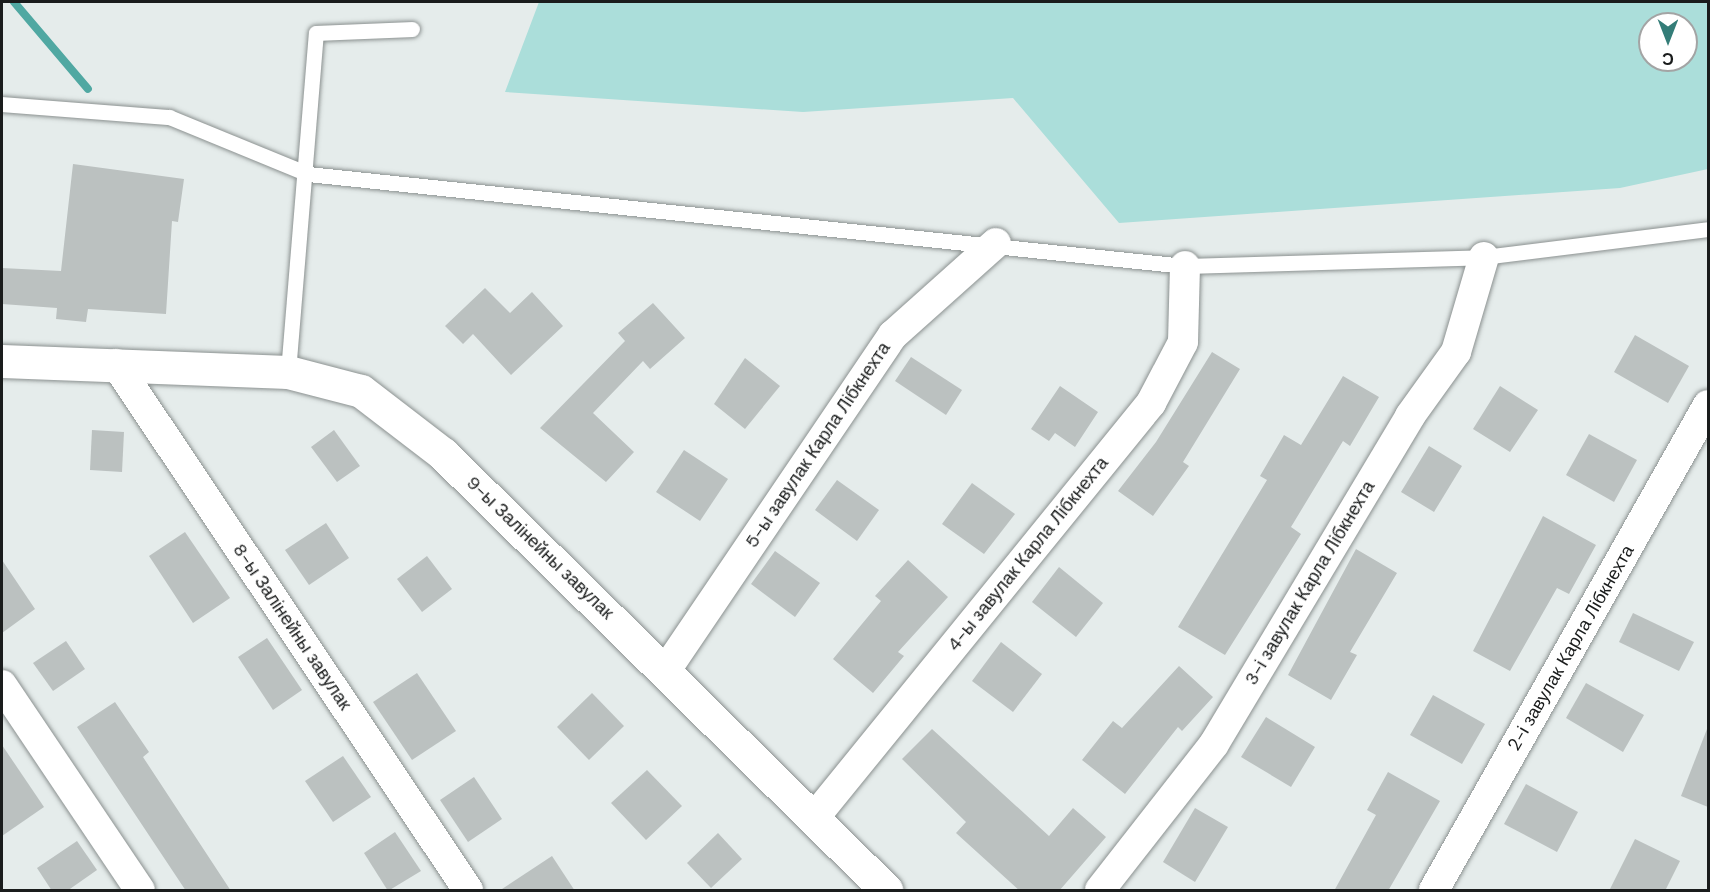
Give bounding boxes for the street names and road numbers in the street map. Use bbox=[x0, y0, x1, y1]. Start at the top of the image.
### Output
street label: 5-ы завулак Карла Лібкнехта bbox=[741, 338, 895, 552]
street label: 4-ы завулак Карла Лібкнехта bbox=[943, 453, 1113, 655]
street label: 9-ы Залінейны завулак bbox=[462, 472, 618, 624]
street label: 3-і завулак Карла Лібкнехта bbox=[1240, 477, 1380, 689]
street label: 8-ы Залінейны завулак bbox=[228, 540, 356, 714]
street label: 2-і завулак Карла Лібкнехта bbox=[1503, 541, 1639, 755]

